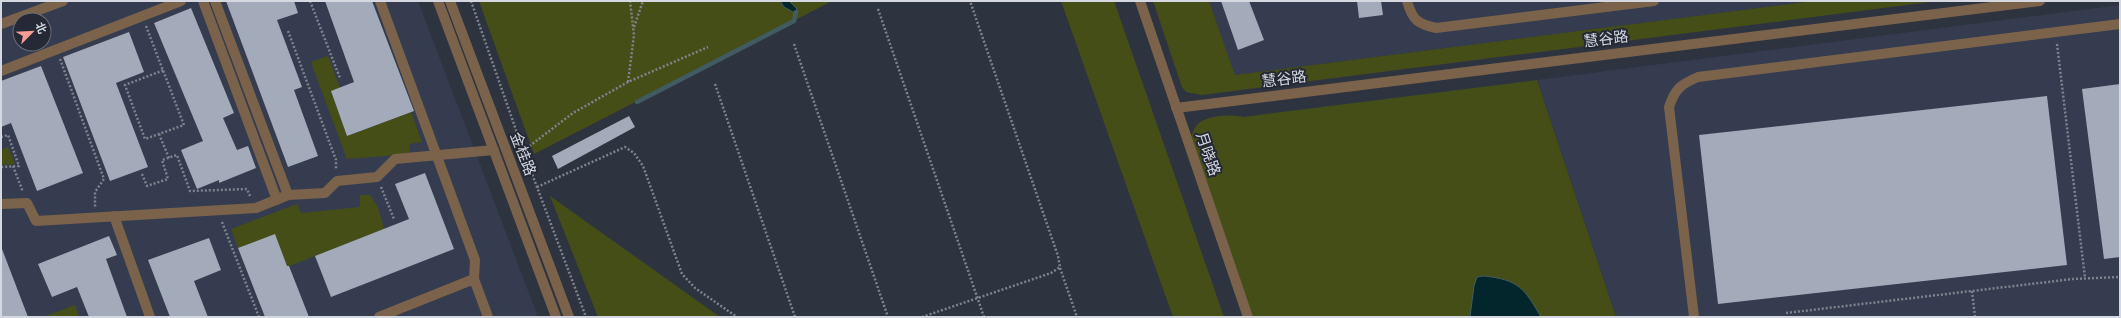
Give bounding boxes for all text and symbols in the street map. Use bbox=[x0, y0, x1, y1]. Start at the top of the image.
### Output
north arrow bbox=[12, 12, 52, 52]
text: 北 bbox=[33, 20, 50, 36]
street label: 慧谷路 bbox=[1583, 27, 1629, 51]
street label: 慧谷路 bbox=[1261, 67, 1307, 91]
street label: 金桂路 bbox=[507, 130, 539, 178]
street label: 月晓路 bbox=[1192, 130, 1224, 178]

